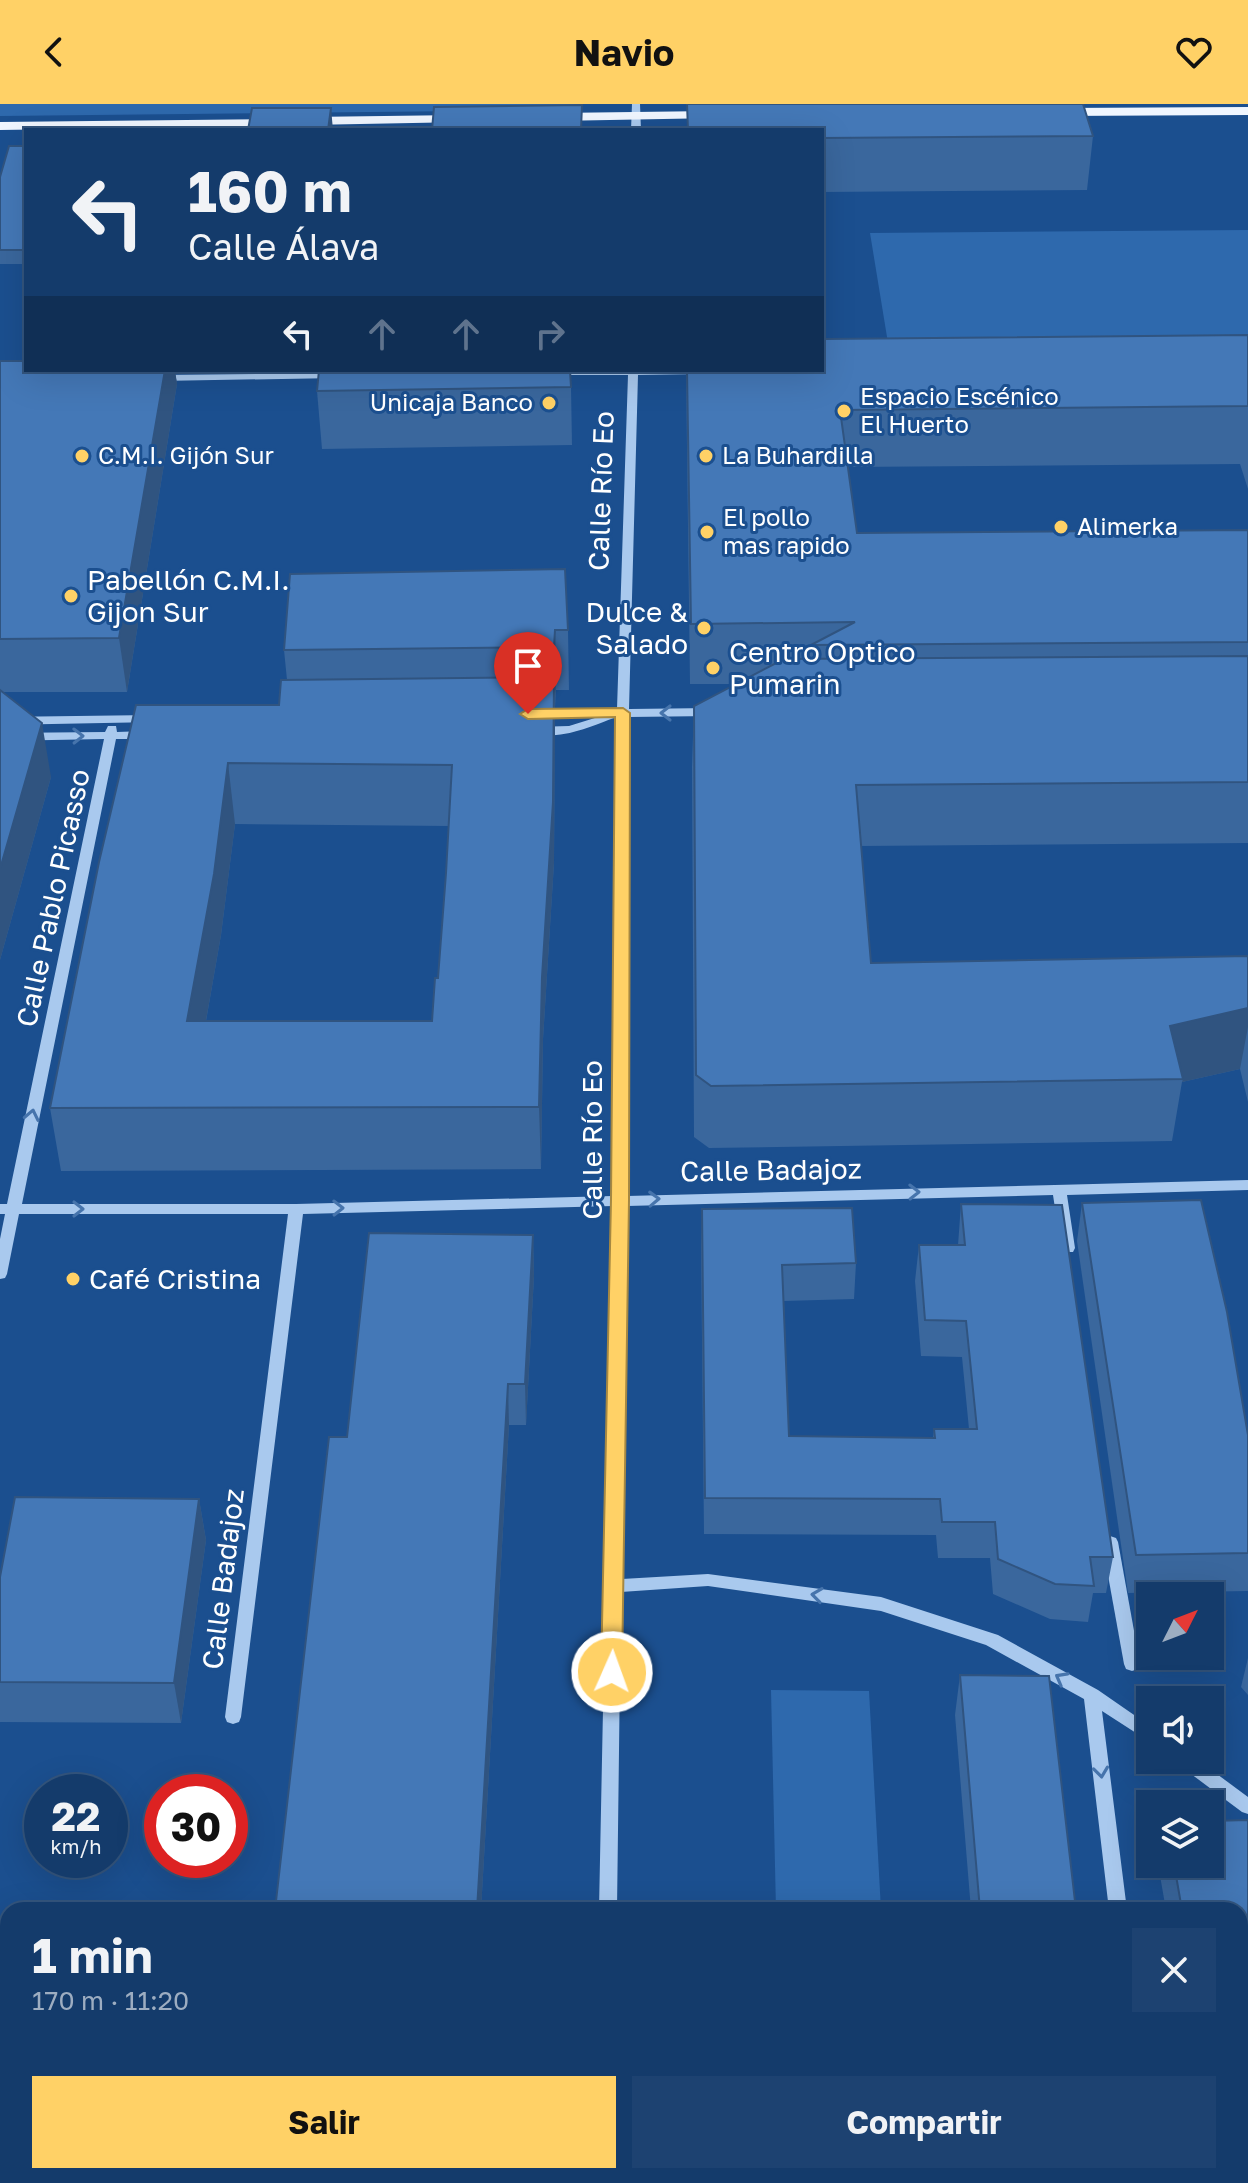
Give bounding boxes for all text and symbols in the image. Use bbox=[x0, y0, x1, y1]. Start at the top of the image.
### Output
icon: back bbox=[32, 30, 76, 74]
icon: heart bbox=[1172, 30, 1216, 74]
text: Navio bbox=[574, 31, 674, 74]
text: 160 m bbox=[188, 157, 352, 224]
icon: left bbox=[56, 160, 160, 264]
text: Calle Álava bbox=[188, 225, 379, 268]
icon: left bbox=[276, 312, 320, 356]
icon: ahead bbox=[360, 312, 404, 356]
icon: ahead bbox=[444, 312, 488, 356]
icon: right bbox=[528, 312, 572, 356]
place label: Espacio Escénico El Huerto bbox=[860, 381, 1059, 438]
place label: Unicaja Banco bbox=[370, 387, 533, 416]
marker: Unicaja Banco bbox=[540, 394, 558, 412]
marker: Espacio Escénico El Huerto bbox=[835, 402, 853, 420]
street label: Calle Río Eo bbox=[581, 411, 620, 571]
place label: C.M.I. Gijón Sur bbox=[98, 440, 274, 469]
place label: La Buhardilla bbox=[722, 440, 874, 469]
marker: C.M.I. Gijón Sur bbox=[73, 447, 91, 465]
marker: La Buhardilla bbox=[697, 447, 715, 465]
place label: El pollo mas rapido bbox=[723, 502, 850, 559]
place label: Alimerka bbox=[1077, 511, 1178, 540]
marker: Alimerka bbox=[1052, 518, 1070, 536]
marker: El pollo mas rapido bbox=[698, 523, 716, 541]
place label: Pabellón C.M.I. Gijon Sur bbox=[87, 563, 290, 628]
marker: Pabellón C.M.I. Gijon Sur bbox=[62, 587, 80, 605]
place label: Dulce & Salado bbox=[586, 595, 688, 660]
marker: Dulce & Salado bbox=[695, 619, 713, 637]
pin bbox=[494, 632, 562, 714]
place label: Centro Optico Pumarin bbox=[729, 635, 916, 700]
icon: arrive bbox=[506, 644, 550, 688]
marker: Centro Optico Pumarin bbox=[704, 659, 722, 677]
one-way arrow bbox=[659, 704, 672, 722]
one-way arrow bbox=[72, 727, 85, 745]
street label: Calle Pablo Picasso bbox=[9, 766, 96, 1030]
street label: Calle Río Eo bbox=[575, 1060, 608, 1220]
one-way arrow bbox=[23, 1108, 40, 1122]
street label: Calle Badajoz bbox=[680, 1151, 862, 1188]
one-way arrow bbox=[908, 1184, 921, 1201]
one-way arrow bbox=[648, 1191, 661, 1208]
one-way arrow bbox=[332, 1199, 345, 1216]
one-way arrow bbox=[72, 1200, 85, 1218]
place label: Café Cristina bbox=[89, 1262, 261, 1295]
marker: Café Cristina bbox=[64, 1270, 82, 1288]
street label: Calle Badajoz bbox=[195, 1487, 250, 1671]
north arrow bbox=[1136, 1582, 1224, 1670]
map controls bbox=[1136, 1582, 1224, 1878]
one-way arrow bbox=[810, 1587, 824, 1604]
position arrow bbox=[570, 1630, 654, 1714]
one-way arrow bbox=[1055, 1672, 1069, 1687]
button: sound bbox=[1136, 1686, 1224, 1774]
one-way arrow bbox=[1093, 1766, 1110, 1779]
speed limit sign: 30 bbox=[144, 1774, 248, 1878]
button: layers bbox=[1136, 1790, 1224, 1878]
text: 22 bbox=[52, 1792, 100, 1840]
text: km/h bbox=[51, 1834, 101, 1858]
text: 1 min bbox=[32, 1926, 153, 1984]
button: close bbox=[1132, 1928, 1216, 2012]
text: 170 m · 11:20 bbox=[32, 1985, 189, 2016]
button: Salir bbox=[32, 2076, 616, 2168]
button: Compartir bbox=[632, 2076, 1216, 2168]

